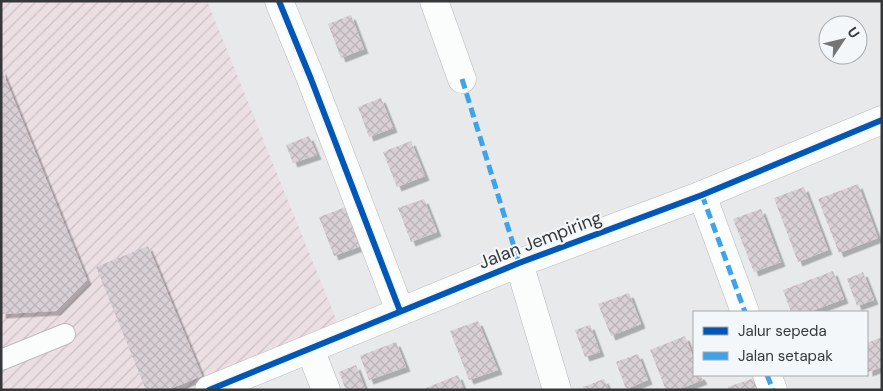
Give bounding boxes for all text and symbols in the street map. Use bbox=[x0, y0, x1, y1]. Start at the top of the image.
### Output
north arrow bbox=[818, 15, 868, 65]
text: U bbox=[844, 23, 864, 42]
street label: Jalan Jempiring bbox=[475, 206, 605, 274]
legend bbox=[693, 311, 868, 376]
text: Jalur sepeda bbox=[738, 321, 827, 341]
text: Jalan setapak bbox=[738, 346, 833, 366]

